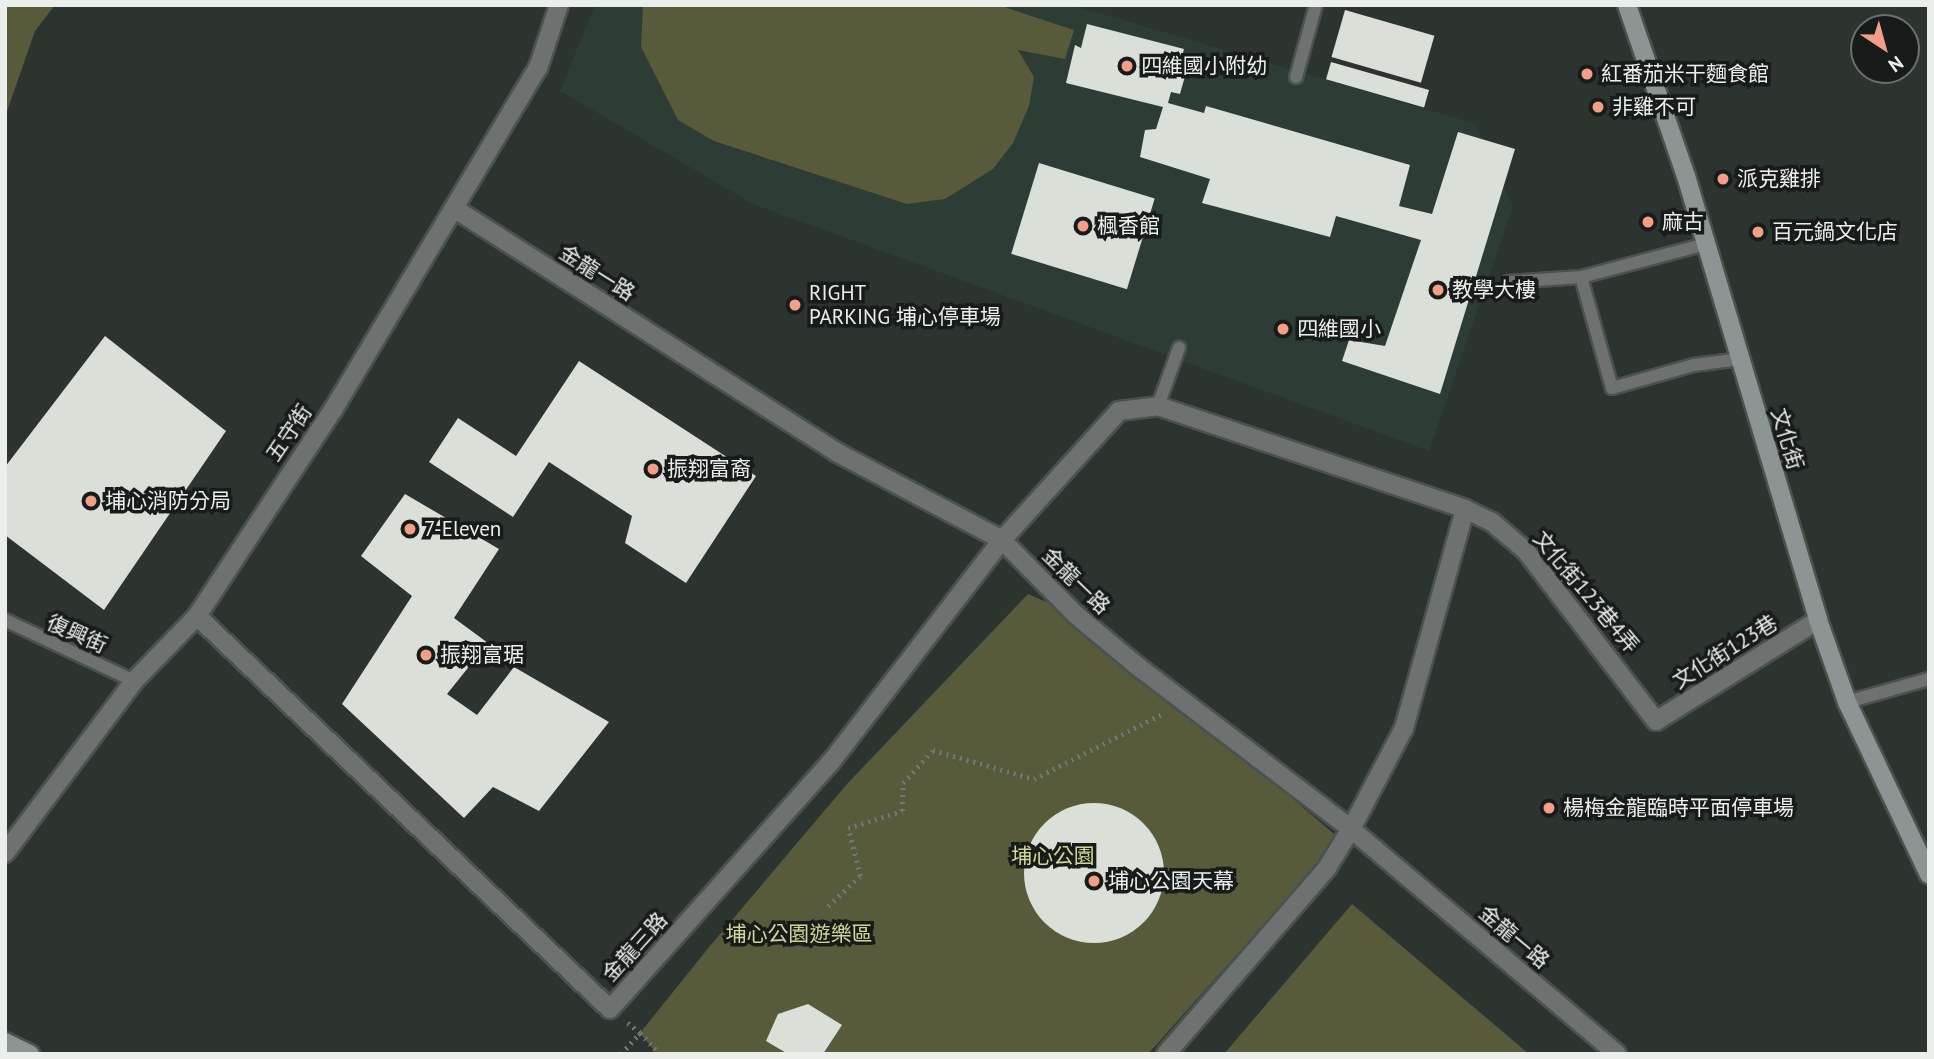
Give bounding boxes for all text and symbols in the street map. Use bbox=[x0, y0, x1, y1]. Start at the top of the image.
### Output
north arrow bbox=[1850, 14, 1920, 84]
text: N bbox=[1884, 51, 1908, 78]
place label: 四維國小附幼 bbox=[1141, 53, 1267, 79]
marker: 四維國小附幼 bbox=[1119, 58, 1135, 74]
place label: 紅番茄米干麵食館 bbox=[1601, 61, 1769, 87]
marker: 紅番茄米干麵食館 bbox=[1579, 66, 1595, 82]
place label: 非雞不可 bbox=[1612, 94, 1696, 120]
marker: 非雞不可 bbox=[1590, 99, 1606, 115]
place label: 派克雞排 bbox=[1737, 166, 1821, 192]
marker: 派克雞排 bbox=[1715, 171, 1731, 187]
place label: 麻古 bbox=[1662, 209, 1704, 235]
place label: 楓香館 bbox=[1097, 213, 1160, 239]
marker: 麻古 bbox=[1640, 214, 1656, 230]
marker: 楓香館 bbox=[1075, 218, 1091, 234]
place label: 百元鍋文化店 bbox=[1772, 219, 1898, 245]
marker: 百元鍋文化店 bbox=[1750, 224, 1766, 240]
street label: 金龍一路 bbox=[555, 240, 639, 306]
place label: 教學大樓 bbox=[1452, 277, 1536, 303]
place label: RIGHT PARKING 埔心停車場 bbox=[809, 280, 1001, 330]
marker: 教學大樓 bbox=[1430, 282, 1446, 298]
marker: RIGHT PARKING 埔心停車場 bbox=[787, 297, 803, 313]
place label: 四維國小 bbox=[1297, 316, 1381, 342]
marker: 四維國小 bbox=[1275, 321, 1291, 337]
street label: 五守街 bbox=[261, 400, 317, 466]
street label: 文化街 bbox=[1766, 405, 1808, 473]
place label: 振翔富裔 bbox=[667, 456, 751, 482]
marker: 振翔富裔 bbox=[645, 461, 661, 477]
place label: 埔心消防分局 bbox=[105, 488, 231, 514]
marker: 埔心消防分局 bbox=[83, 493, 99, 509]
place label: 7-Eleven bbox=[424, 516, 501, 542]
marker: 7-Eleven bbox=[402, 521, 418, 537]
street label: 文化街123巷4弄 bbox=[1528, 526, 1644, 658]
street label: 金龍一路 bbox=[1037, 543, 1115, 619]
street label: 復興街 bbox=[43, 610, 111, 658]
street label: 文化街123巷 bbox=[1668, 610, 1782, 694]
place label: 振翔富琚 bbox=[440, 642, 524, 668]
marker: 振翔富琚 bbox=[418, 647, 434, 663]
place label: 楊梅金龍臨時平面停車場 bbox=[1563, 795, 1794, 821]
marker: 楊梅金龍臨時平面停車場 bbox=[1541, 800, 1557, 816]
park label: 埔心公園 bbox=[1011, 843, 1095, 869]
place label: 埔心公園天幕 bbox=[1108, 868, 1234, 894]
marker: 埔心公園天幕 bbox=[1086, 873, 1102, 889]
street label: 金龍一路 bbox=[1474, 900, 1554, 974]
street label: 金龍三路 bbox=[598, 907, 672, 987]
park label: 埔心公園遊樂區 bbox=[726, 921, 872, 947]

